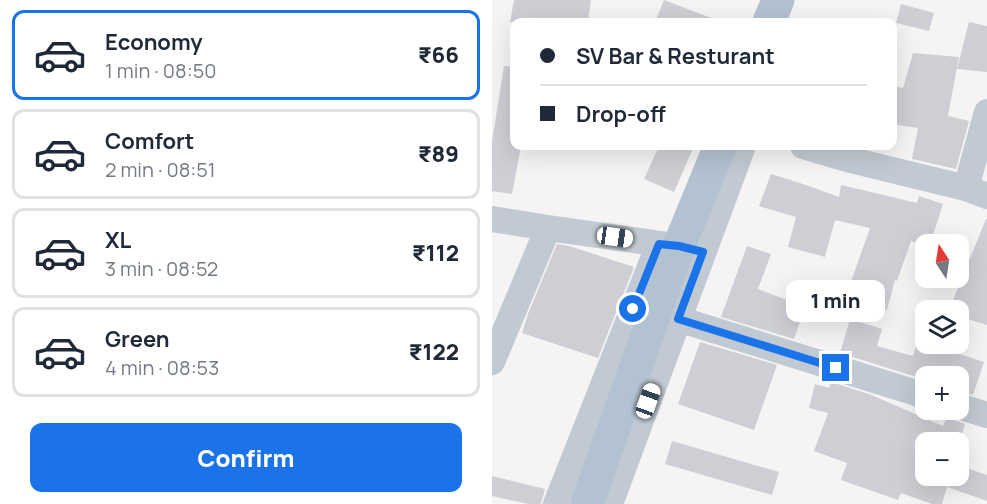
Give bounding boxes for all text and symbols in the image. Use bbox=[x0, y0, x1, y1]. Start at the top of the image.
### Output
text: Economy bbox=[105, 27, 203, 57]
icon: car bbox=[33, 28, 87, 82]
text: ₹66 bbox=[418, 40, 459, 70]
text: SV Bar & Resturant bbox=[576, 41, 775, 71]
text: 1 min · 08:50 bbox=[105, 57, 216, 84]
text: Drop-off bbox=[576, 99, 666, 129]
text: Comfort bbox=[105, 126, 194, 156]
icon: car bbox=[33, 127, 87, 181]
text: ₹89 bbox=[418, 139, 459, 169]
text: 2 min · 08:51 bbox=[105, 156, 216, 183]
text: XL bbox=[105, 225, 131, 255]
icon: car bbox=[33, 226, 87, 280]
car bbox=[596, 226, 634, 248]
north arrow bbox=[915, 234, 969, 288]
map controls bbox=[915, 234, 969, 486]
text: ₹112 bbox=[412, 238, 459, 268]
text: 3 min · 08:52 bbox=[105, 255, 218, 282]
callout: 1 min bbox=[786, 281, 886, 323]
text: 1 min bbox=[810, 287, 861, 314]
route start bbox=[619, 295, 646, 322]
button: layers bbox=[915, 300, 969, 354]
text: Green bbox=[105, 324, 170, 354]
icon: car bbox=[33, 325, 87, 379]
text: ₹122 bbox=[409, 337, 459, 367]
text: 4 min · 08:53 bbox=[105, 354, 219, 381]
route end bbox=[822, 354, 849, 381]
button: + bbox=[915, 366, 969, 420]
car bbox=[633, 381, 663, 421]
button: Confirm bbox=[30, 423, 462, 492]
button: − bbox=[915, 432, 969, 486]

